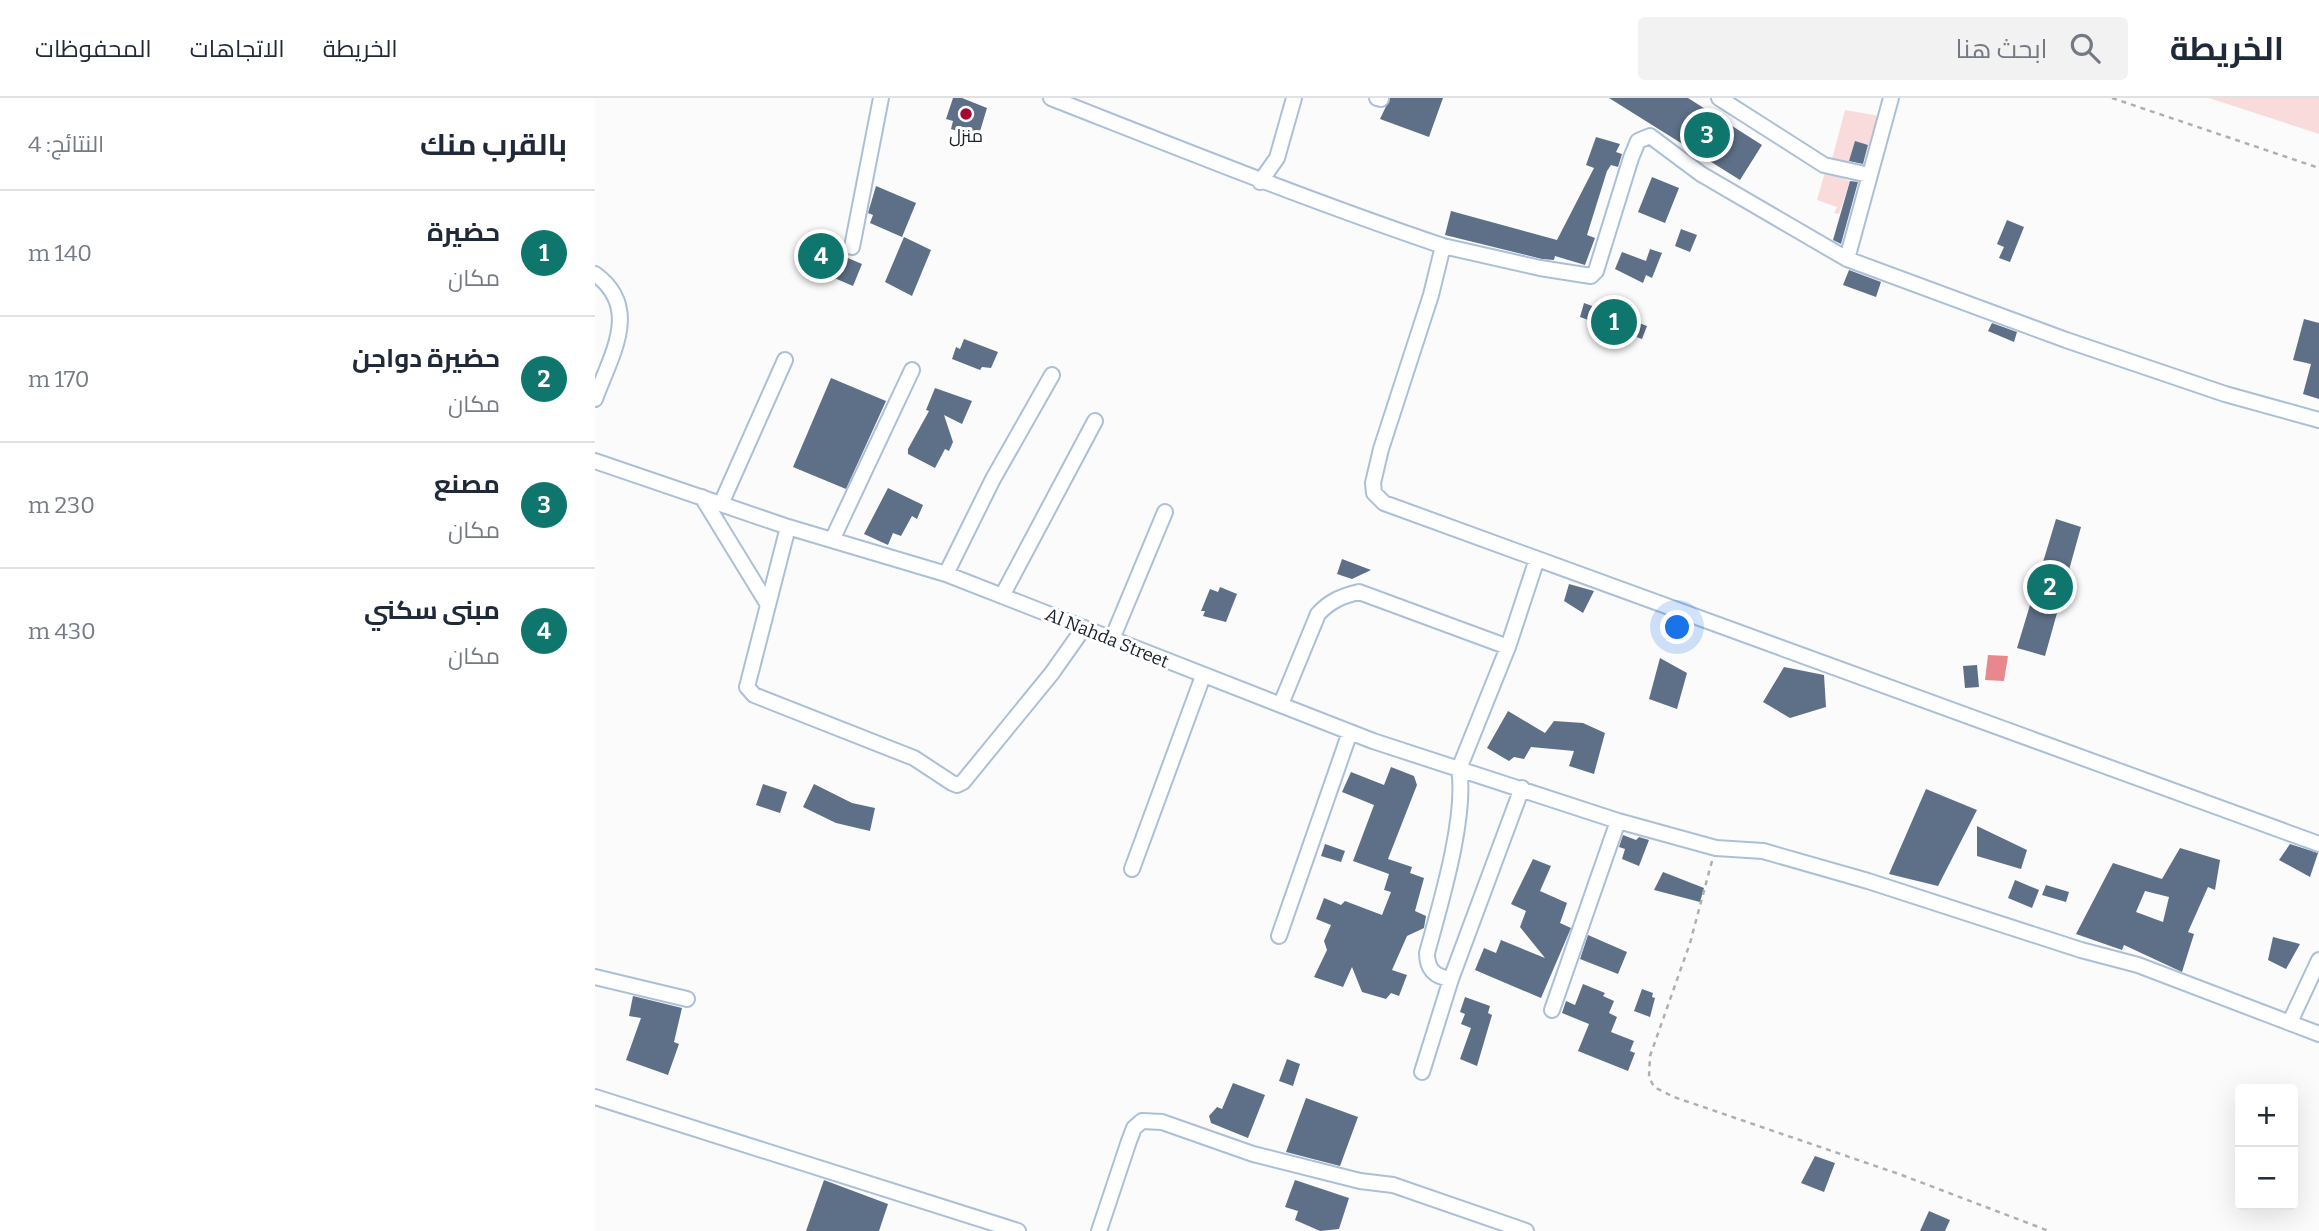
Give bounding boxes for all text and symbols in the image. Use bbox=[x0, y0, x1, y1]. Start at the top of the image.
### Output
search box bbox=[1638, 17, 2128, 80]
icon: search bbox=[2066, 29, 2104, 67]
text: الخريطة bbox=[2170, 29, 2284, 69]
text: ابحث هنا bbox=[1956, 34, 2048, 65]
text: المحفوظات bbox=[35, 35, 152, 63]
text: الاتجاهات bbox=[190, 35, 285, 63]
text: الخريطة bbox=[323, 35, 398, 63]
marker: منزل bbox=[958, 106, 974, 122]
pin: 3 bbox=[1684, 109, 1730, 161]
place label: منزل bbox=[949, 125, 983, 147]
text: بالقرب منك bbox=[420, 127, 567, 163]
text: النتائج: 4 bbox=[28, 130, 104, 158]
text: حضيرة bbox=[427, 217, 500, 248]
pin: 4 bbox=[798, 230, 844, 282]
text: 140 m bbox=[28, 239, 92, 267]
text: 1 bbox=[539, 239, 549, 267]
text: مكان bbox=[448, 264, 500, 292]
pin: 1 bbox=[1591, 296, 1637, 348]
text: حضيرة دواجن bbox=[352, 343, 500, 374]
text: 170 m bbox=[28, 365, 90, 393]
text: 2 bbox=[538, 365, 550, 393]
text: مكان bbox=[448, 390, 500, 418]
text: مصنع bbox=[434, 469, 500, 500]
text: 230 m bbox=[28, 491, 95, 519]
text: 3 bbox=[537, 491, 551, 519]
text: مكان bbox=[448, 516, 500, 544]
pin: 2 bbox=[2027, 561, 2073, 613]
text: مبنى سكني bbox=[364, 595, 500, 626]
street label: Al Nahda Street bbox=[1042, 603, 1172, 673]
your location bbox=[1660, 610, 1694, 644]
text: 430 m bbox=[28, 617, 96, 645]
text: 4 bbox=[537, 617, 551, 645]
text: مكان bbox=[448, 642, 500, 670]
map controls bbox=[2235, 1084, 2298, 1210]
button: + bbox=[2235, 1084, 2298, 1147]
button: − bbox=[2235, 1147, 2298, 1210]

